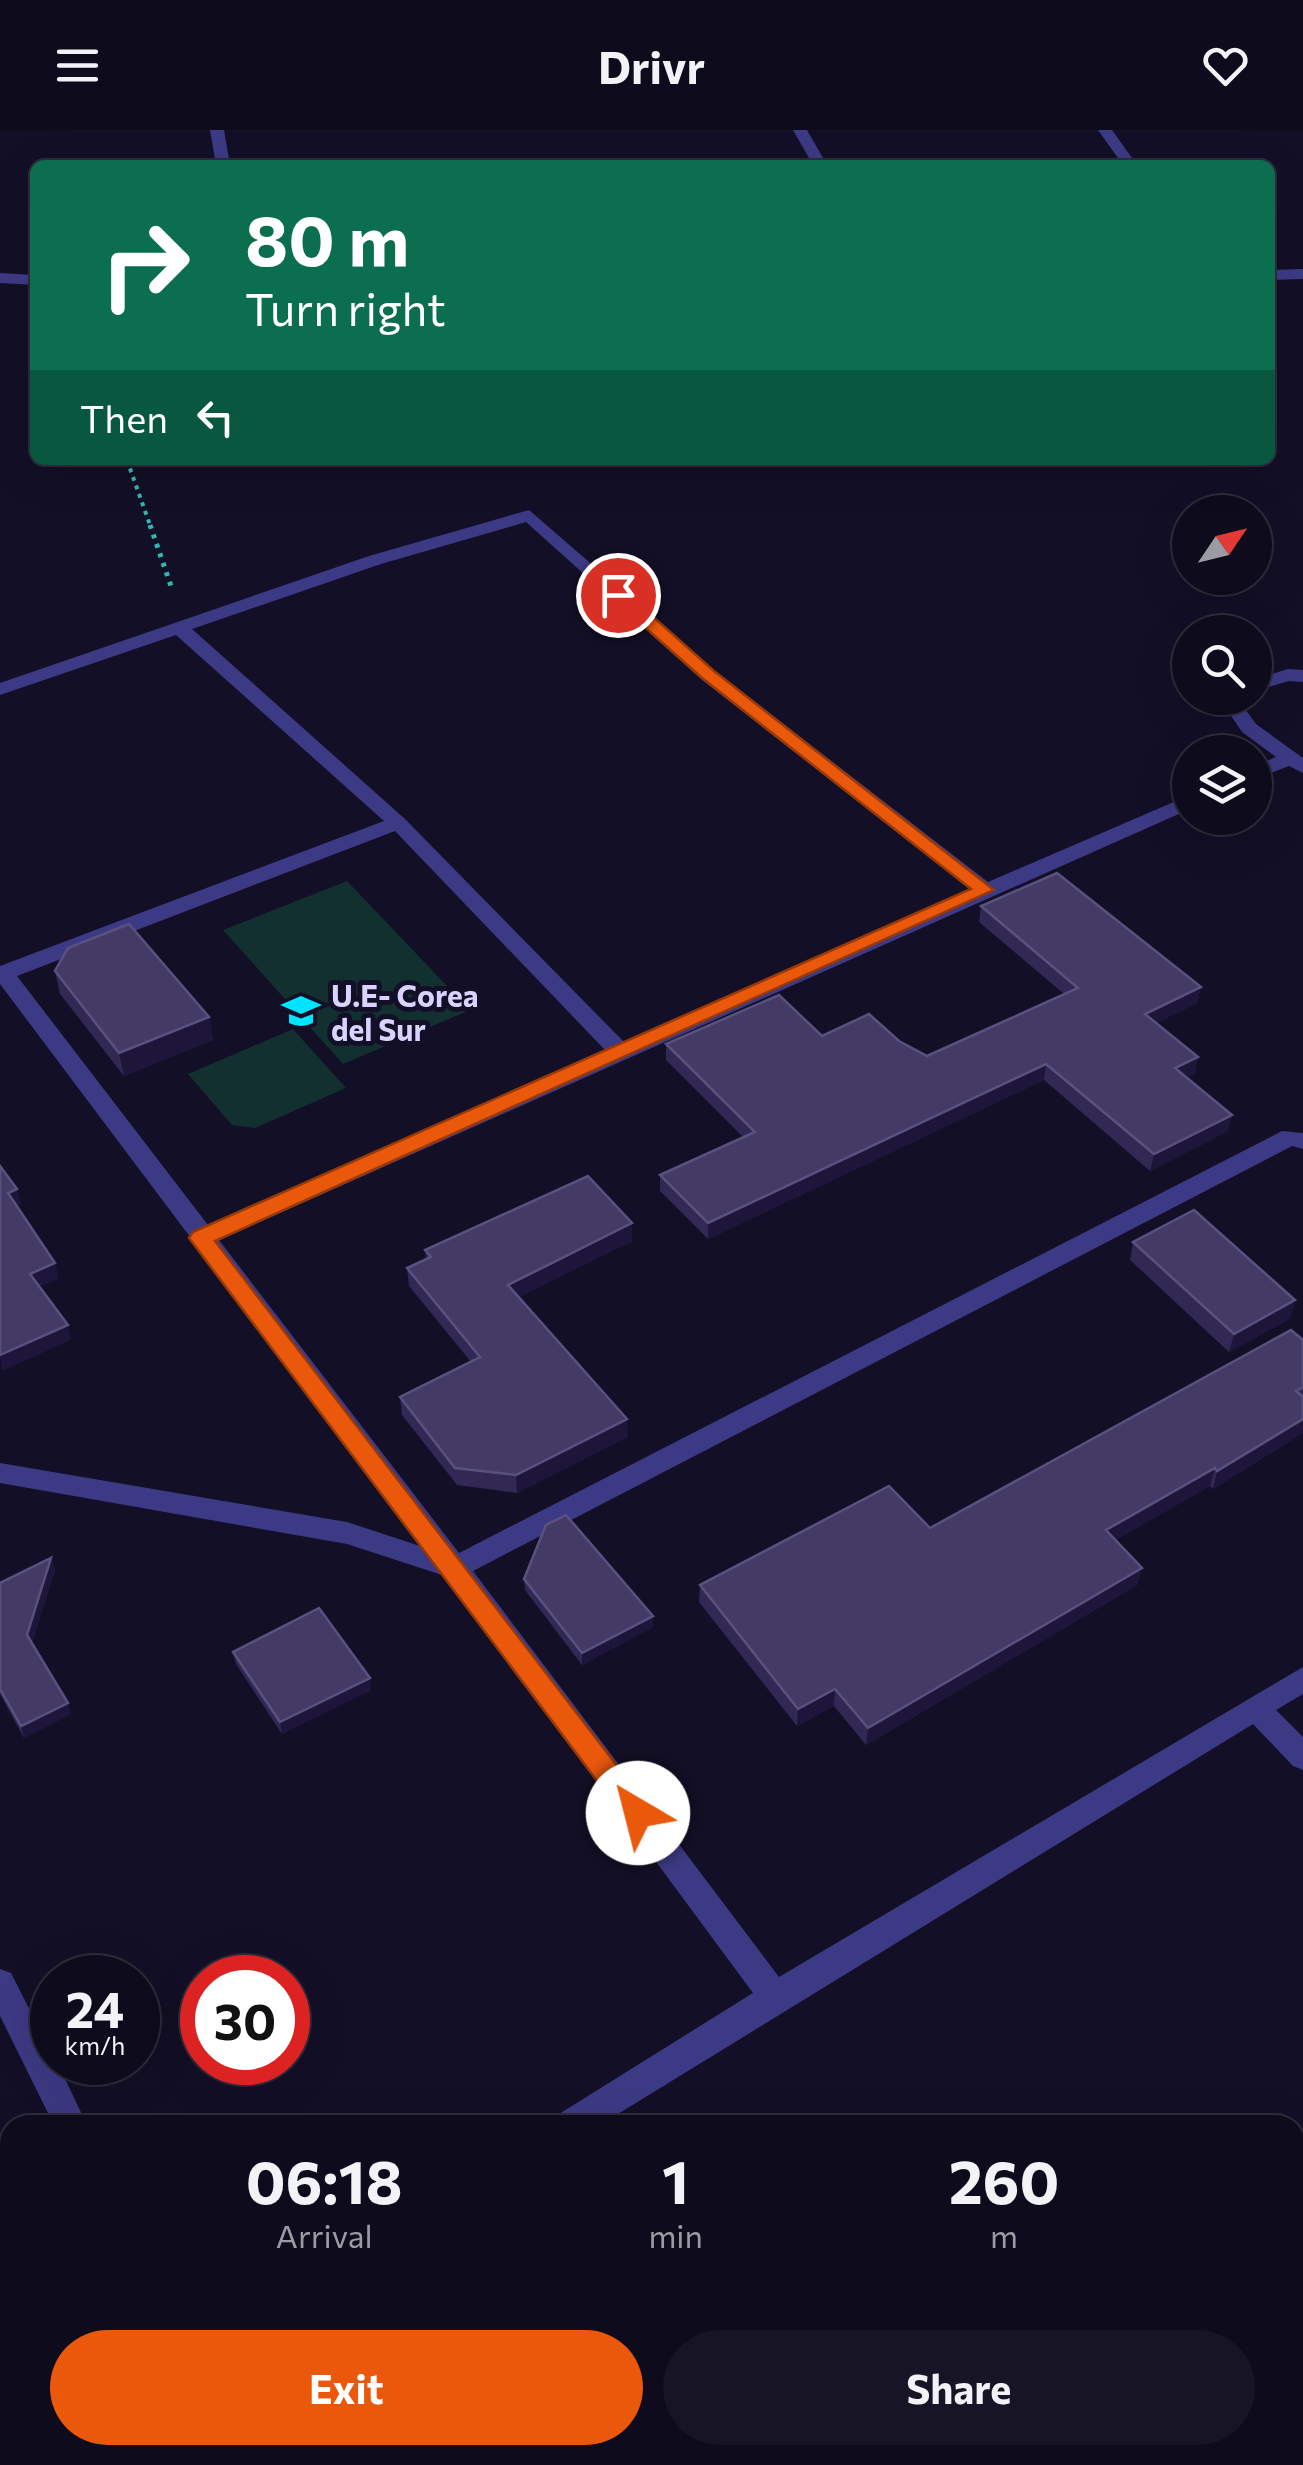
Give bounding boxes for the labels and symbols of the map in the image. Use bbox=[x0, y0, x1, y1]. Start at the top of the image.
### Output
north arrow bbox=[1172, 495, 1272, 595]
pin bbox=[576, 553, 661, 638]
place label: U.E- Corea del Sur bbox=[331, 976, 479, 1047]
school or university icon: U.E- Corea del Sur bbox=[280, 990, 322, 1032]
position arrow bbox=[586, 1761, 690, 1865]
speed limit sign: 30 bbox=[180, 1955, 310, 2085]

